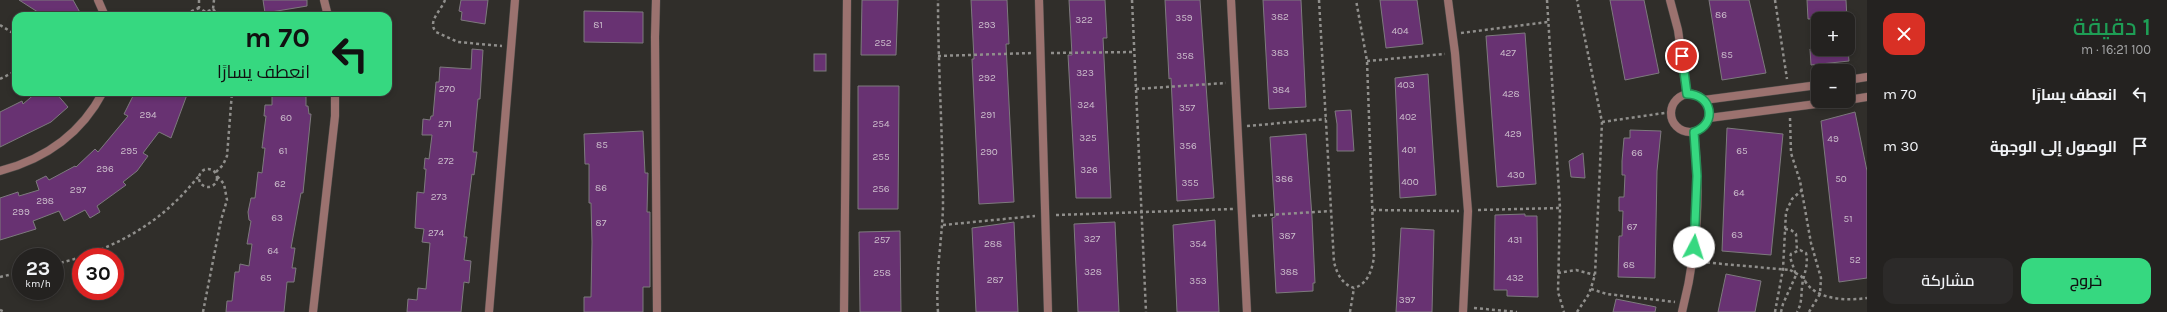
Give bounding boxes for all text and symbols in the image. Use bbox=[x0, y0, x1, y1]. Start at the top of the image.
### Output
house number: 86 bbox=[1715, 9, 1727, 21]
house number: 382 bbox=[1271, 11, 1289, 23]
house number: 359 bbox=[1175, 12, 1193, 24]
map controls bbox=[1811, 12, 1855, 108]
button: + bbox=[1811, 12, 1855, 56]
button: close bbox=[1883, 13, 1925, 55]
text: 1 دقيقة bbox=[2073, 13, 2151, 41]
house number: 322 bbox=[1075, 14, 1093, 26]
house number: 81 bbox=[593, 19, 603, 31]
house number: 293 bbox=[978, 19, 996, 31]
text: 70 m bbox=[245, 21, 310, 54]
house number: 404 bbox=[1391, 25, 1409, 37]
icon: left bbox=[324, 28, 376, 80]
house number: 252 bbox=[874, 37, 892, 49]
pin bbox=[1665, 39, 1699, 73]
text: 100 m · 16:21 bbox=[2081, 42, 2151, 57]
icon: arrive bbox=[1671, 45, 1693, 67]
house number: 383 bbox=[1271, 47, 1289, 59]
house number: 427 bbox=[1500, 47, 1516, 59]
house number: 85 bbox=[1721, 49, 1733, 61]
house number: 358 bbox=[1176, 50, 1194, 62]
text: انعطف يسارًا bbox=[217, 61, 310, 83]
button: − bbox=[1811, 64, 1855, 108]
house number: 323 bbox=[1076, 67, 1094, 79]
house number: 292 bbox=[978, 72, 996, 84]
house number: 403 bbox=[1397, 79, 1415, 91]
house number: 270 bbox=[439, 83, 455, 95]
icon: left bbox=[2129, 83, 2151, 105]
house number: 384 bbox=[1272, 84, 1290, 96]
text: 70 m bbox=[1883, 85, 1917, 103]
text: انعطف يسارًا bbox=[2031, 86, 2117, 104]
house number: 428 bbox=[1502, 88, 1520, 100]
house number: 324 bbox=[1077, 99, 1095, 111]
house number: 357 bbox=[1179, 102, 1195, 114]
house number: 294 bbox=[139, 109, 157, 121]
house number: 291 bbox=[981, 109, 995, 121]
house number: 402 bbox=[1399, 111, 1417, 123]
house number: 60 bbox=[280, 112, 292, 124]
house number: 271 bbox=[438, 118, 452, 130]
house number: 254 bbox=[872, 118, 890, 130]
house number: 429 bbox=[1504, 128, 1522, 140]
house number: 325 bbox=[1079, 132, 1097, 144]
house number: 49 bbox=[1827, 133, 1839, 145]
icon: arrive bbox=[2129, 135, 2151, 157]
text: 30 m bbox=[1883, 137, 1918, 155]
text: الوصول إلى الوجهة bbox=[1990, 138, 2117, 156]
house number: 85 bbox=[596, 139, 608, 151]
house number: 356 bbox=[1179, 140, 1197, 152]
house number: 401 bbox=[1402, 144, 1416, 156]
house number: 295 bbox=[120, 145, 138, 157]
house number: 61 bbox=[278, 145, 288, 157]
house number: 65 bbox=[1736, 145, 1748, 157]
house number: 290 bbox=[980, 146, 998, 158]
house number: 66 bbox=[1631, 147, 1643, 159]
house number: 255 bbox=[872, 151, 890, 163]
house number: 272 bbox=[438, 155, 454, 167]
house number: 296 bbox=[96, 163, 114, 175]
house number: 326 bbox=[1080, 164, 1098, 176]
house number: 430 bbox=[1507, 169, 1525, 181]
house number: 386 bbox=[1275, 173, 1293, 185]
house number: 50 bbox=[1835, 173, 1847, 185]
house number: 400 bbox=[1401, 176, 1419, 188]
house number: 355 bbox=[1181, 177, 1199, 189]
house number: 62 bbox=[274, 178, 286, 190]
house number: 86 bbox=[595, 182, 607, 194]
house number: 256 bbox=[872, 183, 890, 195]
house number: 297 bbox=[70, 184, 86, 196]
house number: 64 bbox=[1733, 187, 1745, 199]
house number: 273 bbox=[431, 191, 447, 203]
house number: 298 bbox=[36, 195, 54, 207]
house number: 299 bbox=[12, 206, 30, 218]
house number: 63 bbox=[271, 212, 283, 224]
house number: 51 bbox=[1844, 213, 1852, 225]
house number: 87 bbox=[596, 217, 607, 229]
house number: 67 bbox=[1627, 221, 1638, 233]
position arrow bbox=[1673, 226, 1715, 268]
house number: 274 bbox=[428, 227, 444, 239]
house number: 63 bbox=[1731, 229, 1743, 241]
house number: 387 bbox=[1279, 230, 1296, 242]
house number: 327 bbox=[1084, 233, 1100, 245]
house number: 257 bbox=[874, 234, 890, 246]
house number: 431 bbox=[1508, 234, 1522, 246]
house number: 288 bbox=[984, 238, 1002, 250]
house number: 354 bbox=[1189, 238, 1207, 250]
house number: 64 bbox=[267, 245, 279, 257]
speed limit sign: 30 bbox=[72, 248, 124, 300]
house number: 52 bbox=[1849, 254, 1861, 266]
text: 23 bbox=[26, 257, 50, 280]
button: مشاركة bbox=[1883, 258, 2013, 304]
button: خروج bbox=[2021, 258, 2151, 304]
house number: 68 bbox=[1623, 259, 1635, 271]
house number: 328 bbox=[1084, 266, 1102, 278]
house number: 388 bbox=[1280, 266, 1298, 278]
house number: 258 bbox=[873, 267, 891, 279]
house number: 65 bbox=[260, 272, 272, 284]
house number: 432 bbox=[1506, 272, 1524, 284]
house number: 287 bbox=[987, 274, 1004, 286]
house number: 353 bbox=[1189, 275, 1207, 287]
text: km/h bbox=[25, 278, 51, 290]
house number: 397 bbox=[1399, 294, 1416, 306]

